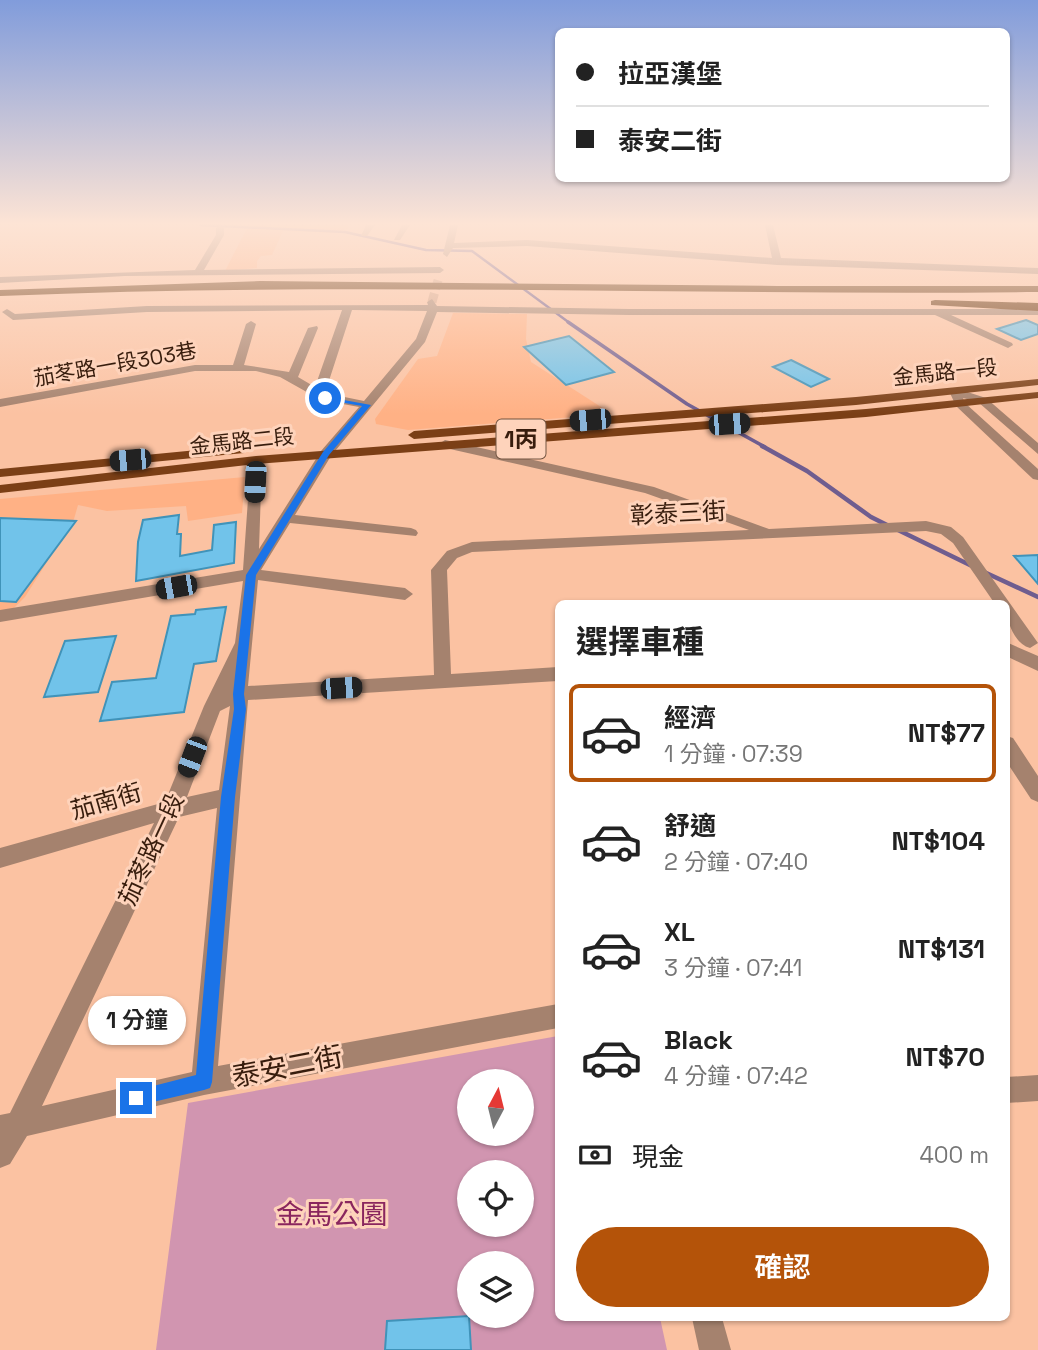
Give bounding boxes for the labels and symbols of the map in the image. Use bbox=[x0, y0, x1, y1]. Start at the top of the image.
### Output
street label: 茄苳路一段303巷 bbox=[31, 336, 199, 392]
street label: 金馬路一段 bbox=[891, 353, 999, 391]
route start bbox=[309, 382, 341, 414]
car bbox=[569, 408, 612, 432]
car bbox=[708, 412, 751, 436]
road number: 1丙 bbox=[496, 420, 546, 458]
street label: 金馬路二段 bbox=[188, 422, 296, 460]
car bbox=[109, 448, 152, 472]
car bbox=[244, 460, 267, 504]
street label: 彰泰三街 bbox=[629, 495, 727, 531]
car bbox=[154, 573, 199, 601]
car bbox=[320, 676, 363, 700]
car bbox=[175, 734, 210, 780]
street label: 茄南街 bbox=[67, 776, 145, 826]
street label: 茄苳路一段 bbox=[112, 788, 190, 910]
callout: 1 分鐘 bbox=[87, 996, 185, 1046]
street label: 泰安二街 bbox=[229, 1038, 345, 1094]
north arrow bbox=[457, 1069, 534, 1146]
route end bbox=[120, 1082, 152, 1114]
park label: 金馬公園 bbox=[276, 1196, 388, 1232]

